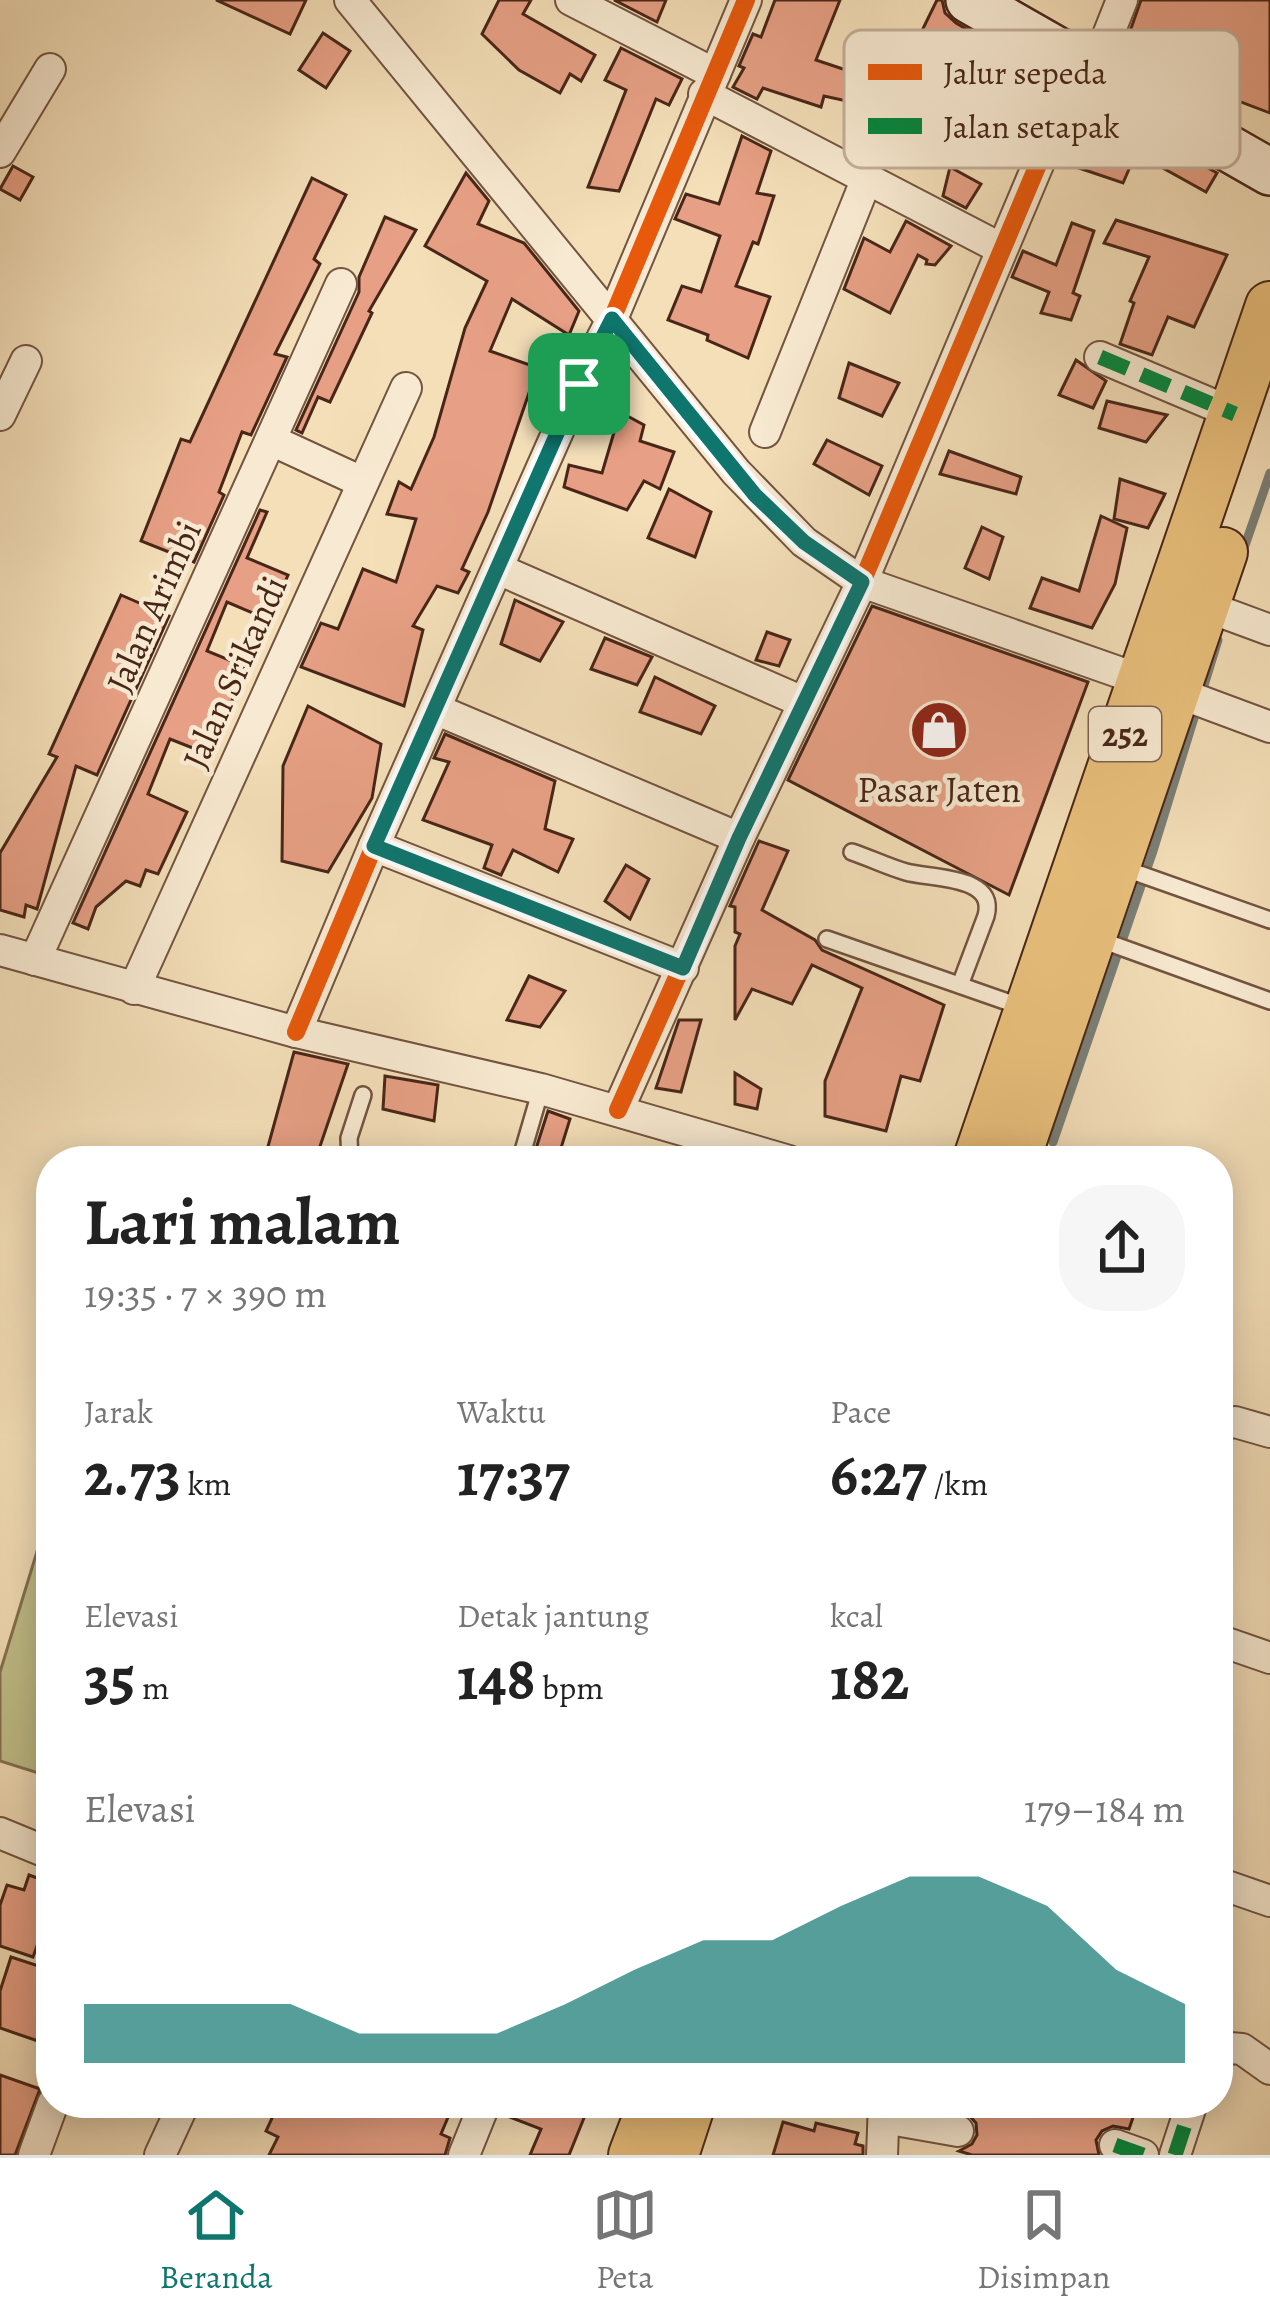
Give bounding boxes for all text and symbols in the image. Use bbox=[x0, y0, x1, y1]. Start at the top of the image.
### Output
legend bbox=[844, 30, 1240, 168]
text: Jalur sepeda bbox=[943, 50, 1107, 95]
text: Jalan setapak bbox=[943, 104, 1120, 149]
pin bbox=[528, 333, 630, 435]
icon: arrive bbox=[546, 351, 612, 417]
street label: Jalan Arimbi bbox=[94, 513, 213, 700]
street label: Jalan Srikandi bbox=[170, 568, 299, 776]
shop icon: Pasar Jaten bbox=[908, 699, 970, 761]
road number: 252 bbox=[1089, 707, 1161, 761]
place label: Pasar Jaten bbox=[857, 765, 1021, 814]
text: Lari malam bbox=[84, 1177, 400, 1267]
button: share bbox=[1059, 1185, 1185, 1311]
text: 19:35 · 7 × 390 m bbox=[84, 1267, 327, 1320]
text: Jarak bbox=[84, 1389, 153, 1434]
text: Waktu bbox=[457, 1389, 546, 1434]
text: Pace bbox=[830, 1389, 891, 1434]
text: 2.73 bbox=[84, 1434, 181, 1516]
text: 17:37 bbox=[457, 1434, 570, 1516]
text: 6:27 bbox=[830, 1434, 927, 1516]
text: km bbox=[181, 1461, 231, 1506]
text: /km bbox=[927, 1461, 988, 1506]
text: Elevasi bbox=[84, 1593, 178, 1638]
text: Detak jantung bbox=[457, 1593, 649, 1638]
text: kcal bbox=[830, 1593, 883, 1638]
text: 35 bbox=[84, 1638, 135, 1720]
text: 148 bbox=[457, 1638, 535, 1720]
text: 182 bbox=[830, 1638, 909, 1720]
text: m bbox=[135, 1665, 169, 1710]
text: bpm bbox=[535, 1665, 604, 1710]
text: Elevasi bbox=[84, 1782, 196, 1835]
text: 179–184 m bbox=[1024, 1782, 1185, 1835]
tab: Beranda bbox=[160, 2182, 273, 2299]
tab: Peta bbox=[592, 2182, 658, 2299]
tab: Disimpan bbox=[977, 2182, 1110, 2299]

